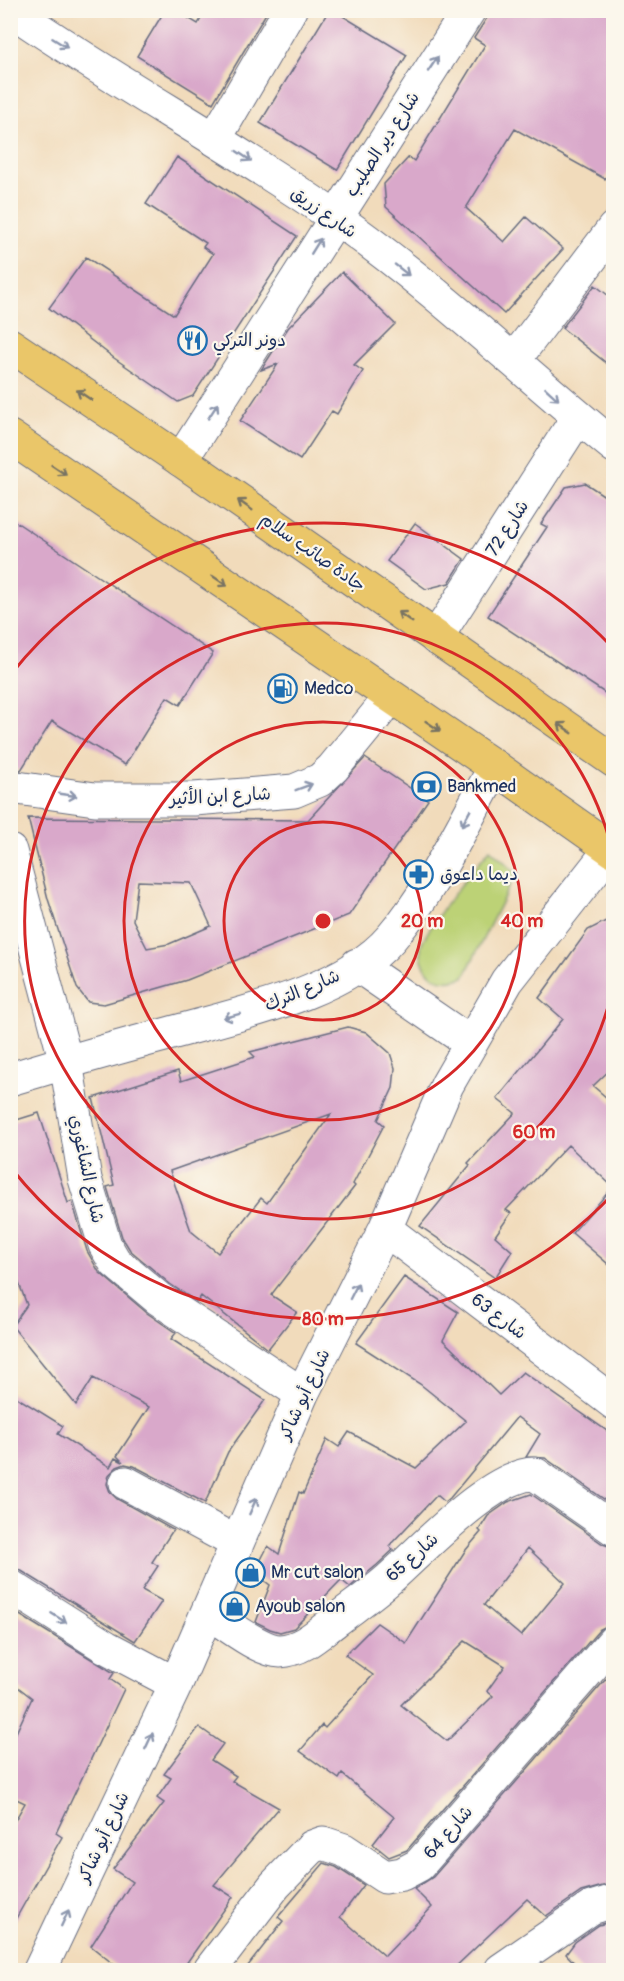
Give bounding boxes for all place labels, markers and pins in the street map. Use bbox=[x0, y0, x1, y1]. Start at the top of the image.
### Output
restaurant icon: دونر التركي bbox=[176, 324, 208, 356]
place label: دونر التركي bbox=[213, 329, 286, 356]
fuel station icon: Medco bbox=[267, 672, 299, 704]
place label: Medco bbox=[304, 677, 354, 700]
bank icon: Bankmed bbox=[410, 770, 442, 802]
place label: Bankmed bbox=[447, 775, 516, 798]
pharmacy icon: ديما داعوق bbox=[403, 858, 435, 890]
place label: ديما داعوق bbox=[440, 863, 518, 886]
centre of rings bbox=[313, 911, 333, 931]
shop icon: Mr cut salon bbox=[234, 1556, 266, 1588]
place label: Mr cut salon bbox=[271, 1561, 364, 1584]
shop icon: Ayoub salon bbox=[218, 1590, 250, 1622]
place label: Ayoub salon bbox=[255, 1595, 346, 1618]

